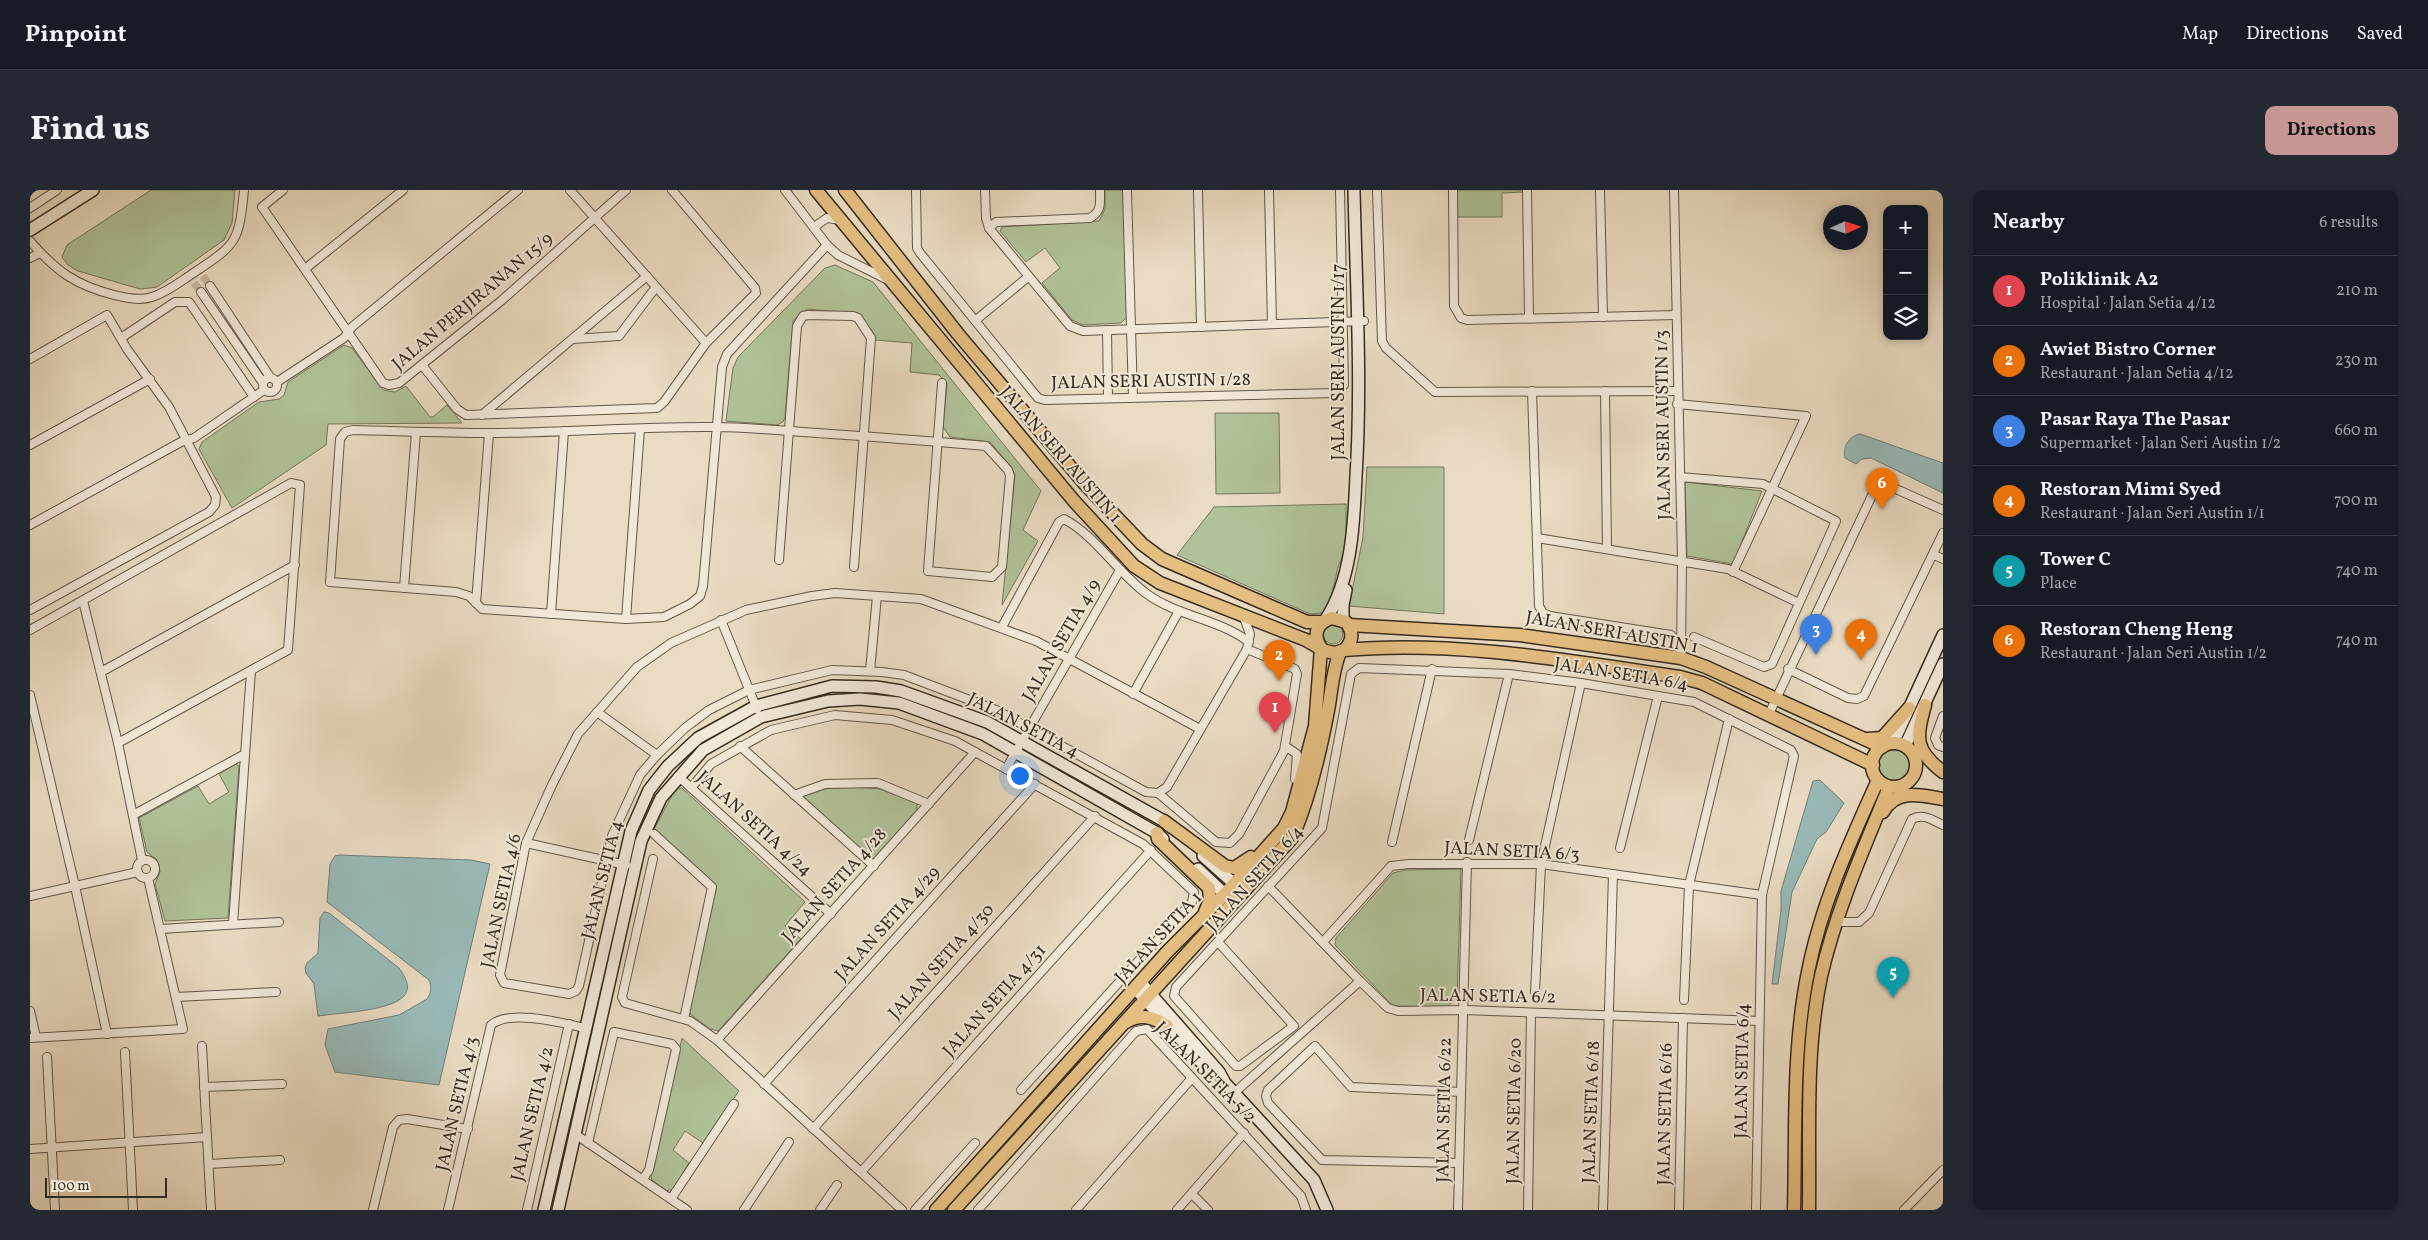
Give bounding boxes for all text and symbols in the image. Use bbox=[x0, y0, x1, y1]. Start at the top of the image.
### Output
text: Pinpoint bbox=[25, 18, 127, 52]
text: Map bbox=[2182, 22, 2218, 47]
text: Directions bbox=[2246, 22, 2329, 47]
text: Saved bbox=[2357, 22, 2403, 47]
text: Find us bbox=[30, 106, 150, 154]
button: Directions bbox=[2265, 106, 2398, 155]
north arrow bbox=[1823, 205, 1868, 250]
map controls bbox=[1883, 205, 1928, 340]
button: + bbox=[1883, 205, 1928, 250]
text: Nearby bbox=[1993, 208, 2064, 237]
text: 6 results bbox=[2319, 212, 2378, 234]
street label: JALAN PERJIRANAN 15/9 bbox=[387, 227, 559, 377]
button: − bbox=[1883, 250, 1928, 295]
street label: JALAN SERI AUSTIN 1/17 bbox=[1327, 264, 1352, 460]
text: Poliklinik A2 bbox=[2040, 267, 2158, 293]
text: 1 bbox=[2006, 280, 2012, 302]
text: 210 m bbox=[2336, 280, 2378, 302]
text: Hospital · Jalan Setia 4/12 bbox=[2040, 293, 2216, 315]
button: layers bbox=[1883, 295, 1928, 340]
street label: JALAN SERI AUSTIN 1/3 bbox=[1650, 330, 1678, 520]
text: Awiet Bistro Corner bbox=[2040, 337, 2216, 363]
text: 2 bbox=[2005, 350, 2013, 372]
text: 230 m bbox=[2335, 350, 2378, 372]
text: Restaurant · Jalan Setia 4/12 bbox=[2040, 363, 2234, 385]
street label: JALAN SERI AUSTIN 1/28 bbox=[1051, 368, 1251, 396]
street label: JALAN SERI AUSTIN 1 bbox=[993, 381, 1127, 529]
text: Pasar Raya The Pasar bbox=[2040, 407, 2230, 433]
text: 3 bbox=[2005, 420, 2013, 442]
text: 660 m bbox=[2335, 420, 2378, 442]
text: Supermarket · Jalan Seri Austin 1/2 bbox=[2040, 433, 2281, 455]
pin: 6 bbox=[1866, 468, 1898, 509]
text: Restoran Mimi Syed bbox=[2040, 477, 2221, 503]
text: 4 bbox=[2004, 490, 2014, 512]
text: 700 m bbox=[2334, 490, 2378, 512]
text: Restaurant · Jalan Seri Austin 1/1 bbox=[2040, 503, 2265, 525]
text: Tower C bbox=[2040, 547, 2111, 573]
text: 5 bbox=[2005, 560, 2013, 582]
text: 740 m bbox=[2336, 560, 2378, 582]
text: Place bbox=[2040, 573, 2077, 595]
street label: JALAN SETIA 4/9 bbox=[1017, 575, 1107, 707]
street label: JALAN SERI AUSTIN 1 bbox=[1524, 605, 1700, 661]
pin: 3 bbox=[1800, 614, 1832, 655]
text: Restoran Cheng Heng bbox=[2040, 617, 2233, 643]
pin: 4 bbox=[1845, 619, 1877, 660]
text: 6 bbox=[2005, 630, 2013, 652]
text: 740 m bbox=[2336, 630, 2378, 652]
pin: 2 bbox=[1263, 640, 1295, 681]
text: Restaurant · Jalan Seri Austin 1/2 bbox=[2040, 643, 2267, 665]
street label: JALAN SETIA 6/4 bbox=[1552, 652, 1690, 698]
street label: JALAN SETIA 4 bbox=[963, 687, 1083, 765]
pin: 1 bbox=[1259, 692, 1291, 733]
your location bbox=[1007, 763, 1033, 789]
street label: JALAN SETIA 4/24 bbox=[691, 765, 817, 883]
street label: JALAN SETIA 4 bbox=[576, 818, 630, 942]
street label: JALAN SETIA 6/4 bbox=[1200, 820, 1310, 938]
street label: JALAN SETIA 4/28 bbox=[777, 823, 893, 949]
street label: JALAN SETIA 4/6 bbox=[476, 831, 528, 971]
street label: JALAN SETIA 6/3 bbox=[1444, 836, 1580, 868]
street label: JALAN SETIA 4/29 bbox=[830, 861, 946, 987]
street label: JALAN SETIA 1 bbox=[1109, 886, 1209, 990]
street label: JALAN SETIA 4/30 bbox=[883, 899, 1001, 1025]
street label: JALAN SETIA 4/31 bbox=[937, 939, 1053, 1063]
pin: 5 bbox=[1877, 957, 1909, 998]
street label: JALAN SETIA 6/2 bbox=[1420, 983, 1556, 1011]
street label: JALAN SETIA 6/4 bbox=[1729, 1003, 1757, 1139]
street label: JALAN SETIA 5/2 bbox=[1148, 1016, 1262, 1130]
street label: JALAN SETIA 4/3 bbox=[430, 1034, 486, 1174]
street label: JALAN SETIA 6/22 bbox=[1431, 1037, 1459, 1183]
street label: JALAN SETIA 6/20 bbox=[1501, 1037, 1529, 1184]
street label: JALAN SETIA 6/18 bbox=[1577, 1040, 1607, 1184]
street label: JALAN SETIA 6/16 bbox=[1652, 1042, 1680, 1186]
street label: JALAN SETIA 4/2 bbox=[505, 1044, 561, 1184]
scale bar bbox=[45, 1175, 168, 1198]
text: 100 m bbox=[52, 1177, 90, 1196]

